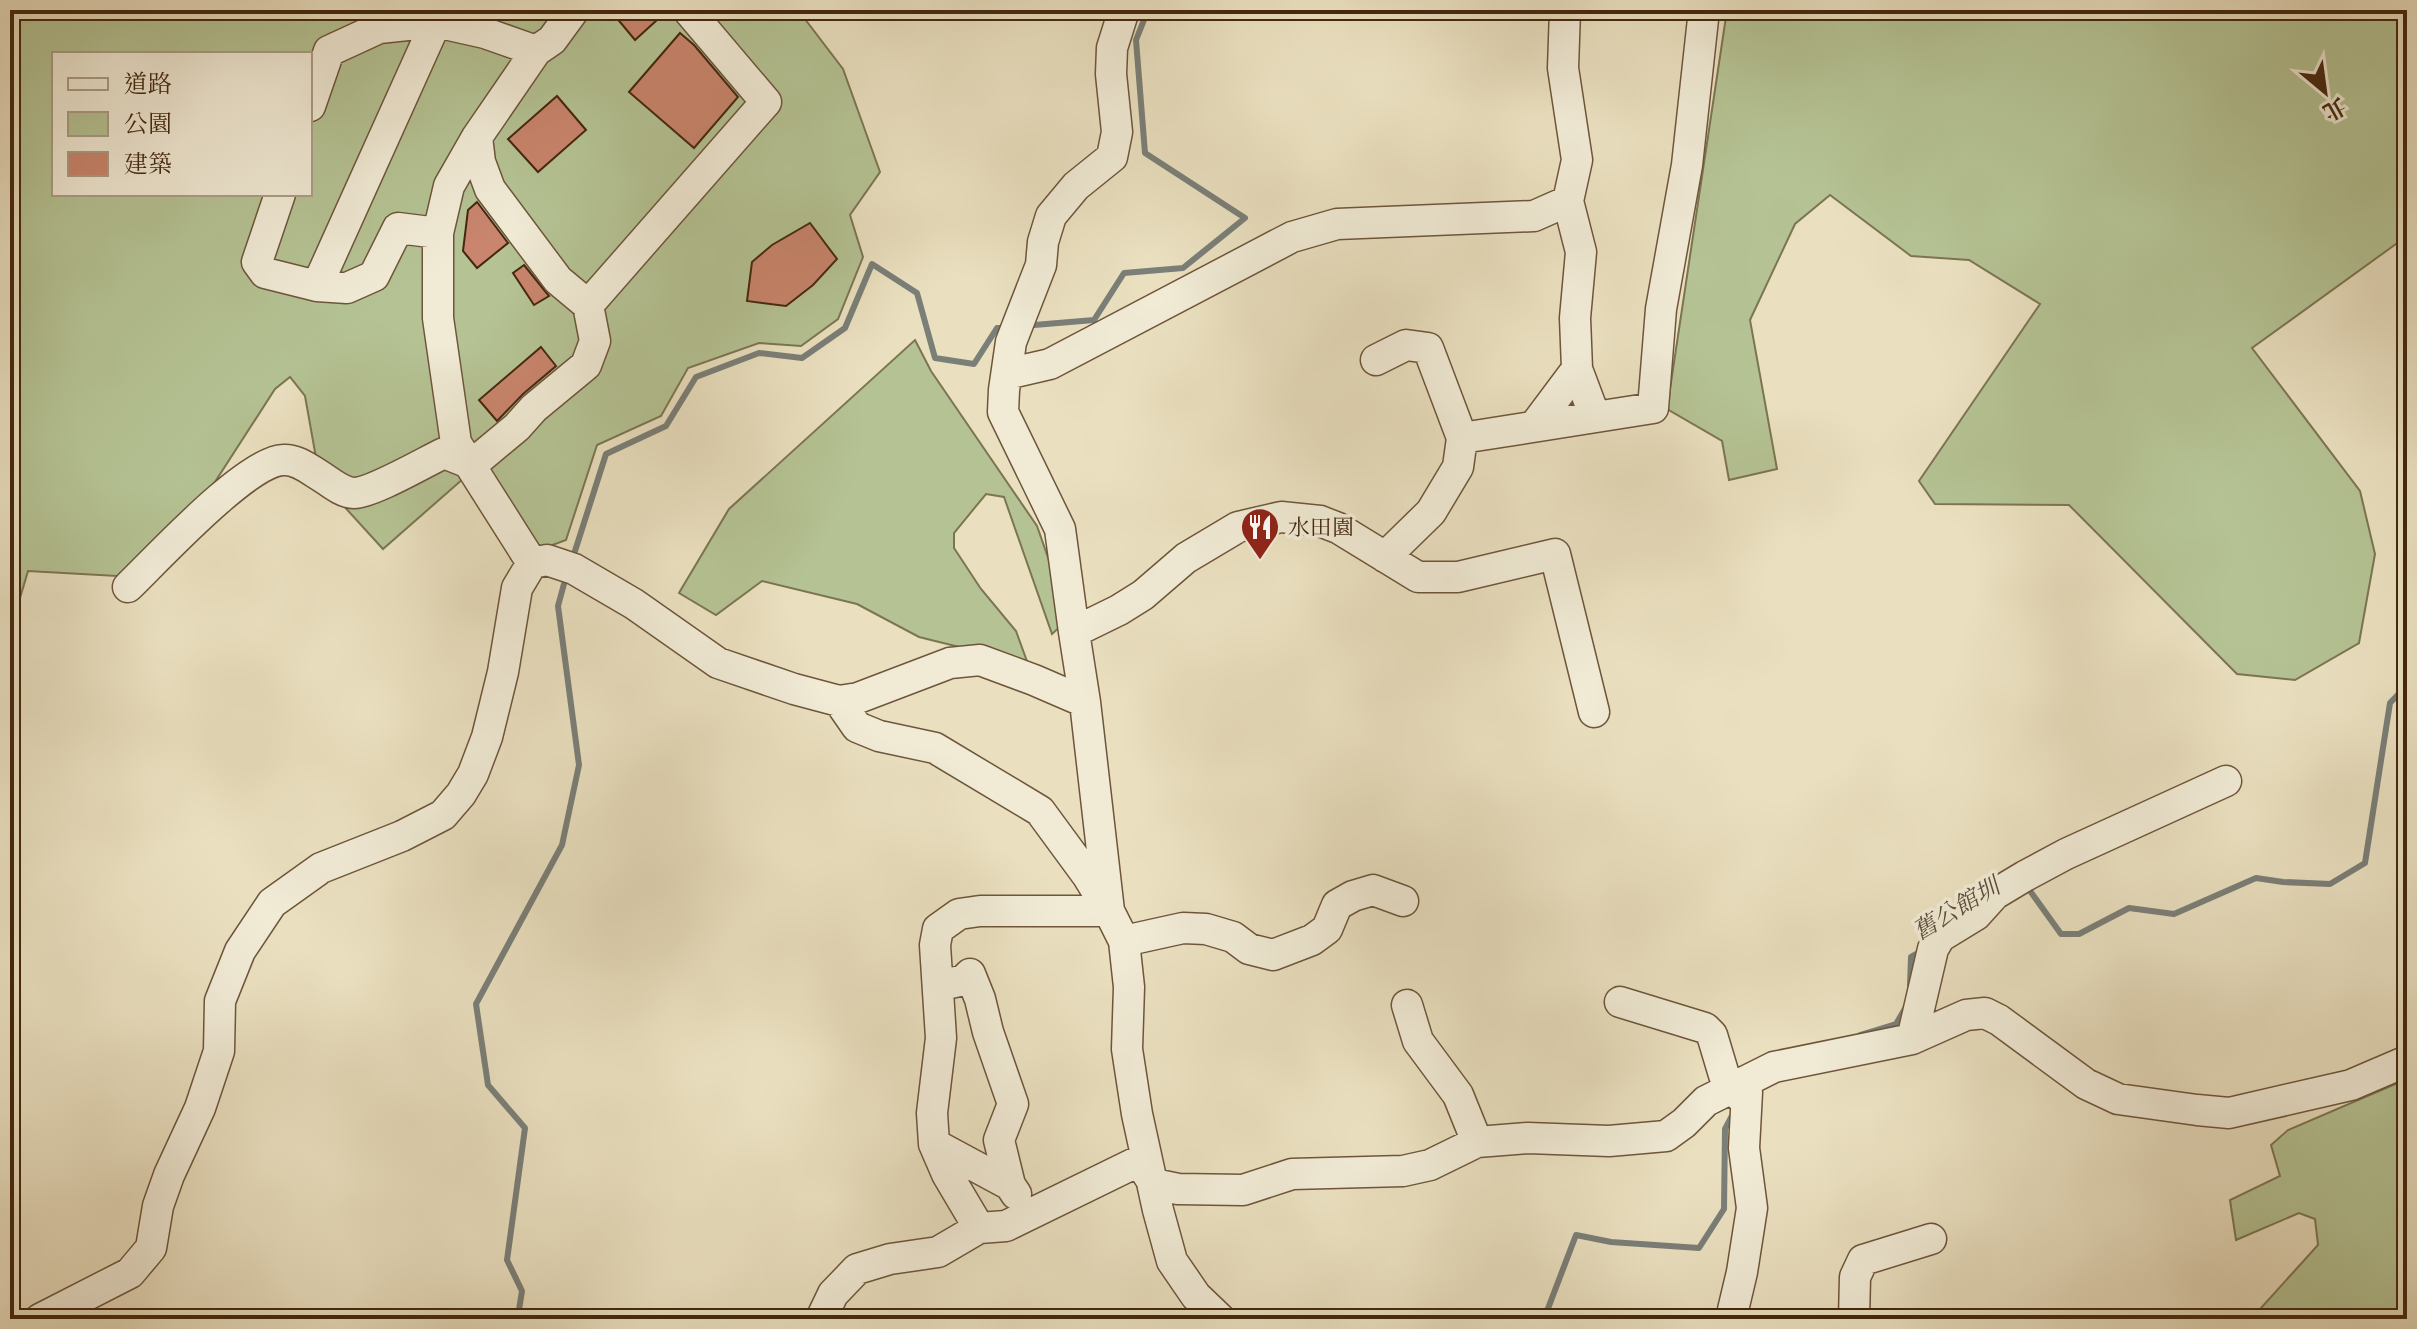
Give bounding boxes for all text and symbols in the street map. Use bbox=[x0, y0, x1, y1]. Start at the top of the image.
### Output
legend bbox=[52, 52, 312, 196]
north arrow bbox=[2285, 52, 2365, 132]
text: 道路 bbox=[124, 69, 172, 98]
text: 北 bbox=[2318, 92, 2351, 126]
text: 公園 bbox=[124, 109, 172, 138]
text: 建築 bbox=[124, 149, 172, 178]
restaurant icon: 水田園 bbox=[1239, 506, 1281, 561]
place label: 水田園 bbox=[1288, 514, 1354, 541]
water label: 舊公館圳 bbox=[1907, 869, 2008, 946]

